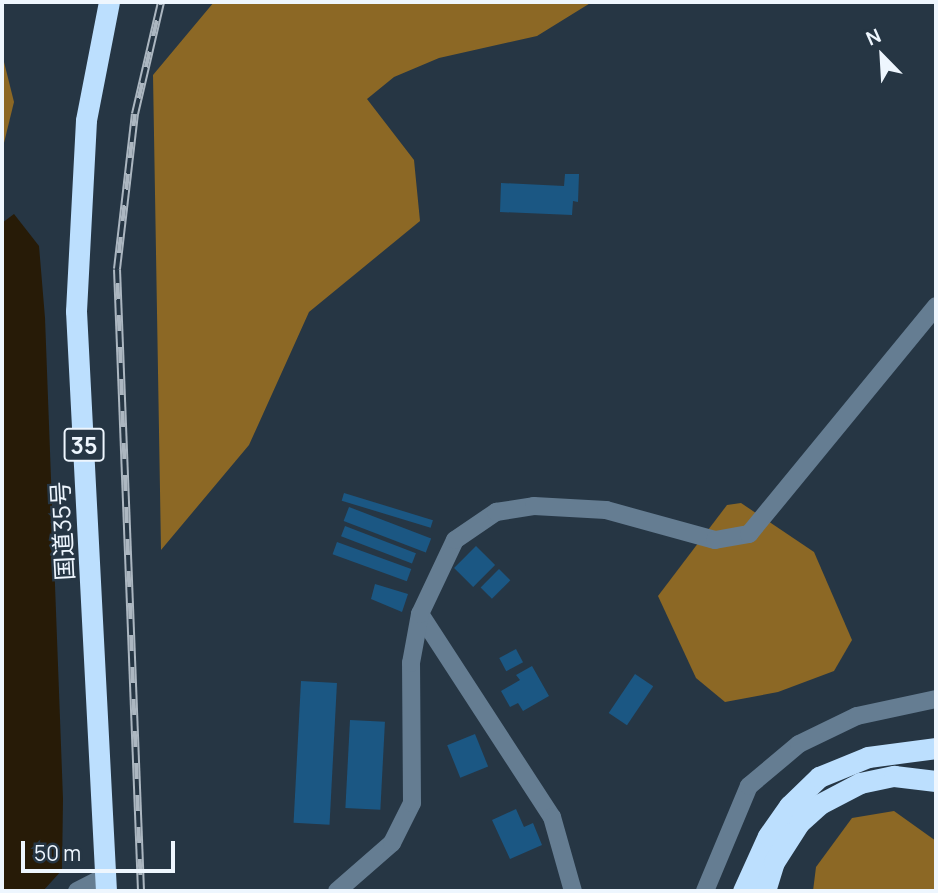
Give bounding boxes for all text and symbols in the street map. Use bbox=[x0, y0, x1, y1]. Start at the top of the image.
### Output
north arrow bbox=[847, 21, 917, 91]
text: N bbox=[862, 22, 885, 51]
road number: 35 bbox=[63, 426, 105, 464]
street label: 国道35号 bbox=[45, 481, 79, 581]
scale bar bbox=[24, 826, 178, 870]
text: 50 m bbox=[34, 839, 81, 867]

